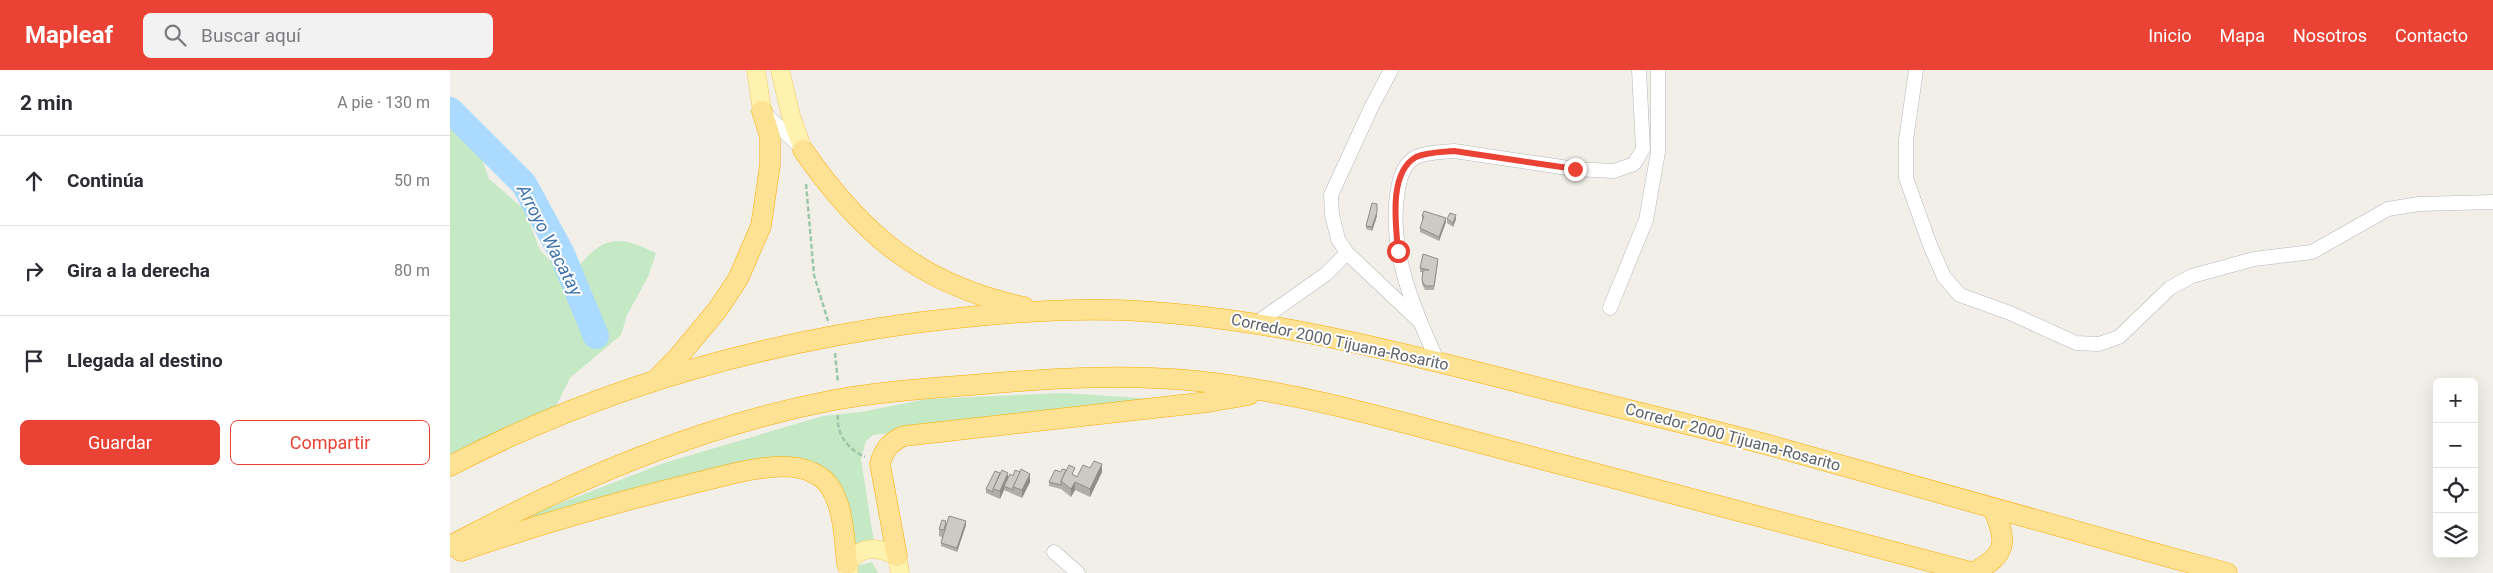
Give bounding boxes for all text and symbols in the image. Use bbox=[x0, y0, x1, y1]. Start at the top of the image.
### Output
search box bbox=[143, 13, 493, 58]
text: Mapleaf bbox=[25, 21, 113, 49]
icon: search bbox=[161, 21, 189, 49]
text: Buscar aquí bbox=[201, 24, 301, 47]
text: Inicio bbox=[2148, 25, 2192, 46]
text: Mapa bbox=[2220, 25, 2265, 46]
text: Nosotros bbox=[2293, 25, 2367, 46]
text: Contacto bbox=[2395, 25, 2468, 46]
text: 2 min bbox=[20, 91, 73, 115]
text: A pie · 130 m bbox=[337, 93, 430, 112]
route end bbox=[1564, 158, 1587, 181]
icon: ahead bbox=[20, 167, 48, 195]
text: Continúa bbox=[67, 169, 144, 192]
text: 50 m bbox=[394, 171, 430, 190]
water label: Arroyo Wacatay bbox=[512, 180, 587, 300]
route start bbox=[1387, 240, 1410, 263]
icon: right bbox=[20, 257, 48, 285]
text: Gira a la derecha bbox=[67, 259, 210, 282]
text: 80 m bbox=[394, 261, 430, 280]
street label: Corredor 2000 Tijuana-Rosarito bbox=[1229, 310, 1451, 374]
icon: arrive bbox=[20, 347, 48, 375]
text: Llegada al destino bbox=[67, 349, 223, 372]
map controls bbox=[2433, 378, 2478, 558]
button: + bbox=[2433, 378, 2478, 423]
street label: Corredor 2000 Tijuana-Rosarito bbox=[1623, 399, 1843, 475]
button: Guardar bbox=[20, 420, 220, 465]
button: Compartir bbox=[230, 420, 430, 465]
button: − bbox=[2433, 423, 2478, 468]
button: locate bbox=[2433, 468, 2478, 513]
button: layers bbox=[2433, 513, 2478, 558]

